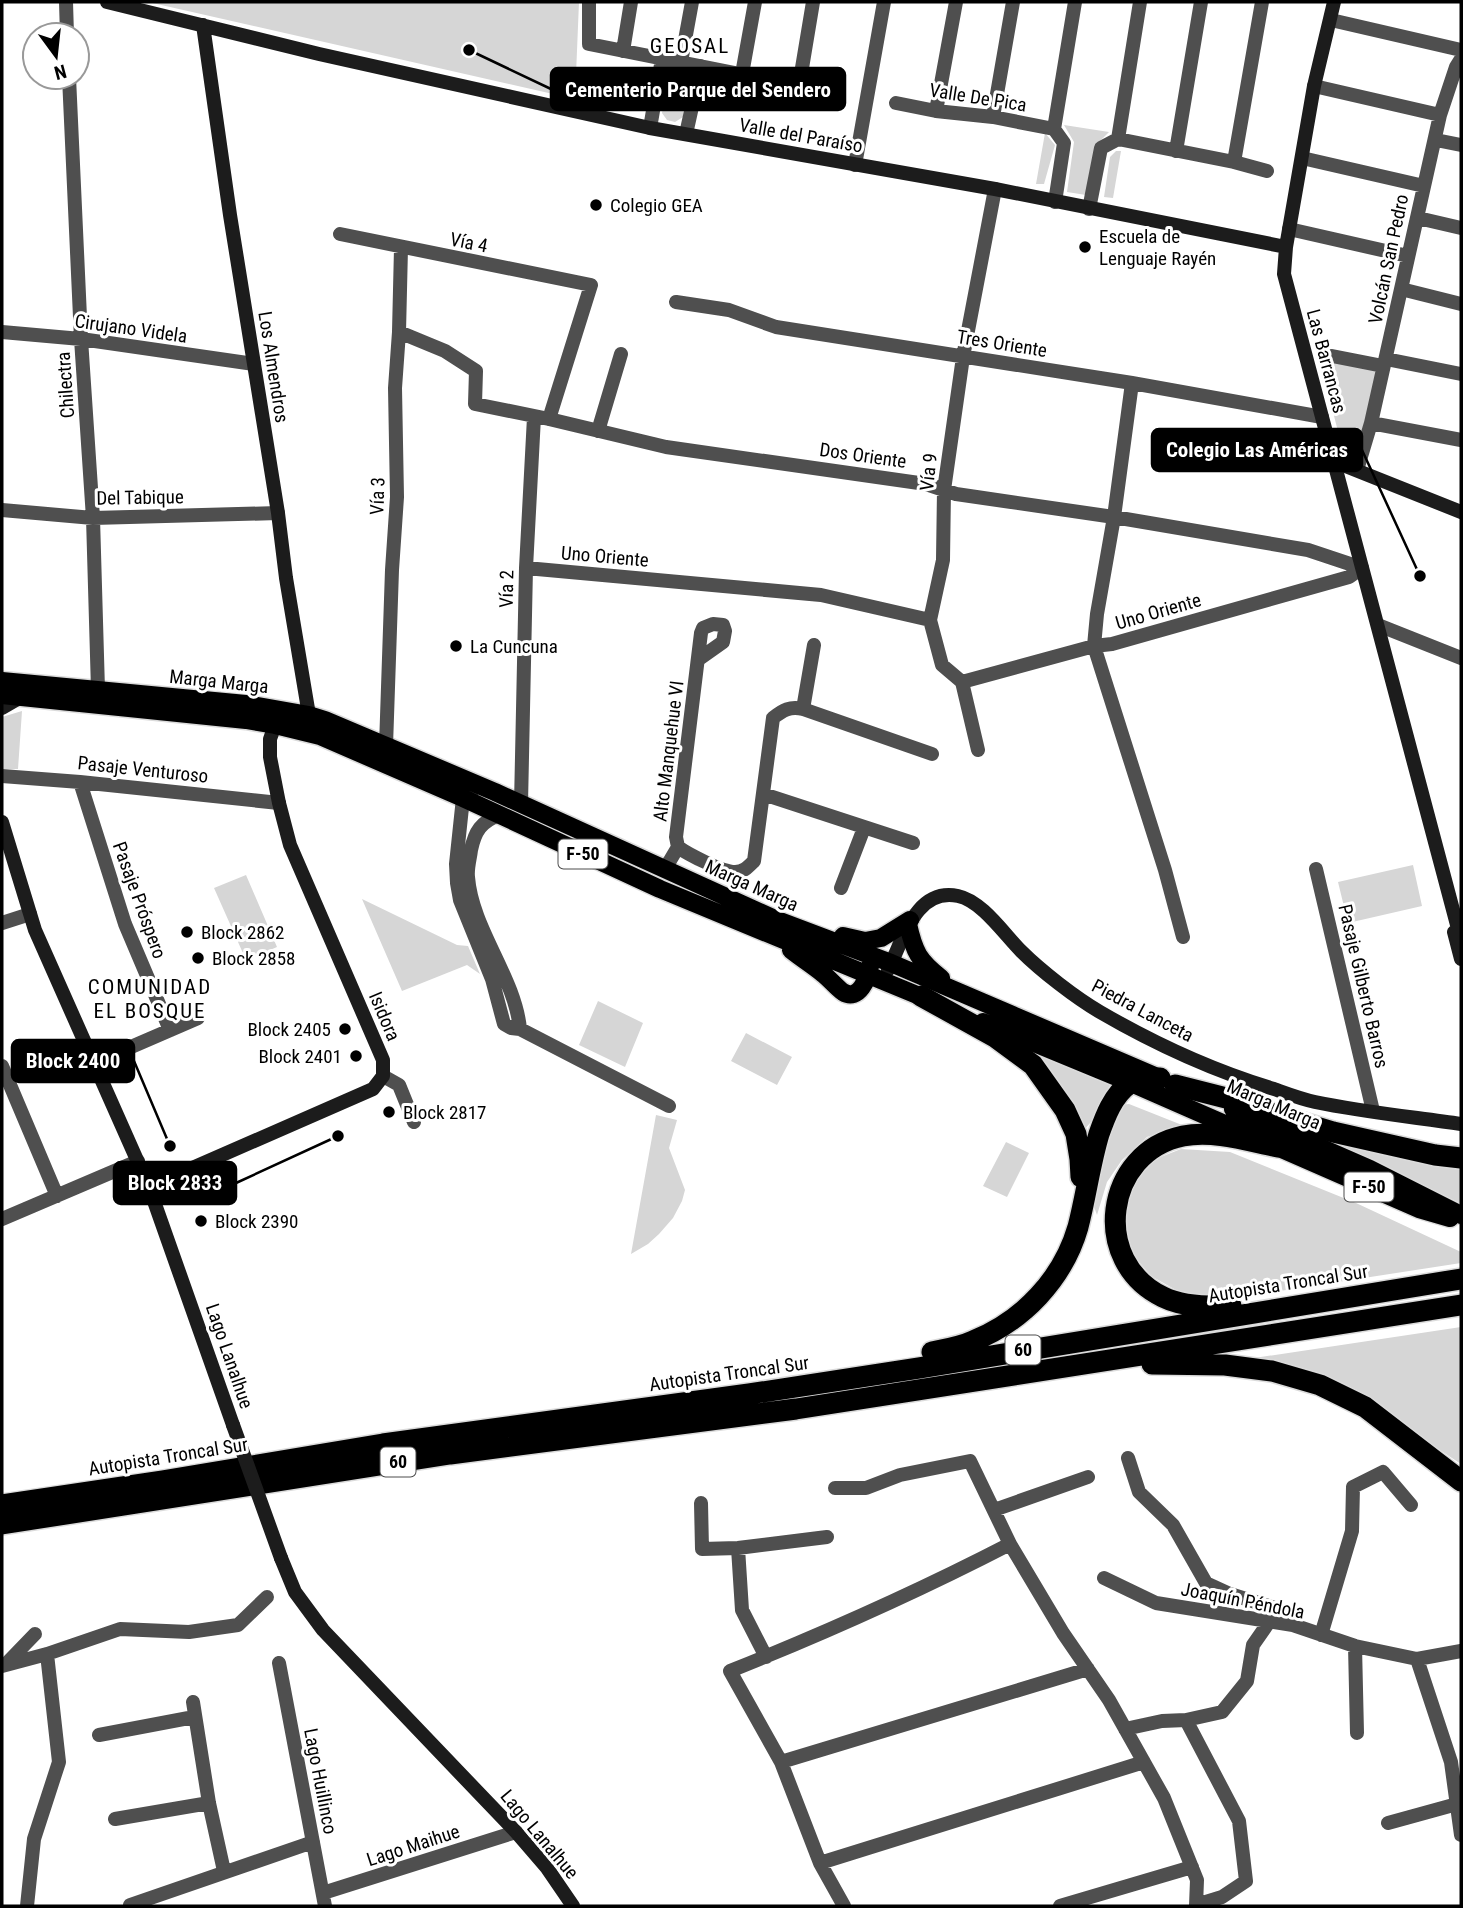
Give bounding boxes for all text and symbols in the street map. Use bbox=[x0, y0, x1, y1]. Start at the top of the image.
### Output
north arrow bbox=[21, 21, 91, 91]
district label: GEOSAL bbox=[650, 34, 730, 58]
text: N bbox=[52, 59, 69, 85]
callout: Cementerio Parque del Sendero bbox=[551, 68, 845, 110]
text: Cementerio Parque del Sendero bbox=[565, 78, 831, 102]
street label: Valle De Pica bbox=[928, 78, 1028, 117]
street label: Valle del Paraíso bbox=[737, 113, 865, 158]
street label: Volcán San Pedro bbox=[1364, 192, 1413, 326]
place label: Colegio GEA bbox=[610, 194, 703, 217]
marker: Colegio GEA bbox=[588, 197, 604, 213]
place label: Escuela de Lenguaje Rayén bbox=[1099, 225, 1216, 270]
street label: Vía 4 bbox=[448, 228, 490, 257]
marker: Escuela de Lenguaje Rayén bbox=[1077, 239, 1093, 255]
street label: Las Barrancas bbox=[1302, 307, 1351, 416]
street label: Cirujano Videla bbox=[73, 309, 189, 348]
street label: Los Almendros bbox=[253, 310, 294, 424]
street label: Tres Oriente bbox=[955, 325, 1049, 362]
street label: Chilectra bbox=[52, 351, 79, 419]
callout: Colegio Las Américas bbox=[1152, 429, 1362, 471]
street label: Dos Oriente bbox=[818, 438, 908, 473]
text: Colegio Las Américas bbox=[1166, 438, 1348, 462]
street label: Vía 9 bbox=[915, 452, 942, 492]
street label: Vía 3 bbox=[365, 477, 390, 515]
street label: Del Tabique bbox=[96, 485, 184, 510]
street label: Uno Oriente bbox=[560, 541, 650, 572]
street label: Vía 2 bbox=[495, 570, 518, 608]
street label: Uno Oriente bbox=[1113, 588, 1204, 635]
place label: La Cuncuna bbox=[470, 635, 558, 658]
marker: La Cuncuna bbox=[448, 638, 464, 654]
street label: Marga Marga bbox=[168, 665, 270, 698]
street label: Alto Manquehue VI bbox=[648, 679, 689, 823]
street label: Pasaje Venturoso bbox=[76, 751, 209, 788]
street label: Pasaje Próspero bbox=[108, 839, 171, 962]
road number: F-50 bbox=[558, 840, 608, 868]
street label: Marga Marga bbox=[702, 855, 802, 916]
street label: Pasaje Gilberto Barros bbox=[1333, 902, 1394, 1070]
place label: Block 2862 bbox=[201, 921, 285, 944]
marker: Block 2862 bbox=[179, 924, 195, 940]
place label: Block 2858 bbox=[212, 947, 296, 970]
marker: Block 2858 bbox=[190, 950, 206, 966]
street label: Piedra Lanceta bbox=[1088, 974, 1198, 1047]
district label: COMUNIDAD EL BOSQUE bbox=[88, 975, 212, 1023]
street label: Isidora bbox=[364, 988, 405, 1044]
place label: Block 2405 bbox=[248, 1018, 331, 1041]
marker: Block 2405 bbox=[337, 1021, 353, 1037]
callout: Block 2400 bbox=[12, 1040, 134, 1082]
place label: Block 2401 bbox=[259, 1045, 342, 1068]
marker: Block 2401 bbox=[348, 1048, 364, 1064]
text: Block 2400 bbox=[26, 1049, 120, 1073]
street label: Marga Marga bbox=[1224, 1074, 1324, 1134]
place label: Block 2817 bbox=[403, 1101, 487, 1124]
marker: Block 2817 bbox=[381, 1104, 397, 1120]
callout: Block 2833 bbox=[114, 1162, 236, 1204]
text: Block 2833 bbox=[128, 1171, 222, 1195]
road number: F-50 bbox=[1344, 1172, 1394, 1202]
place label: Block 2390 bbox=[215, 1210, 299, 1233]
marker: Block 2390 bbox=[193, 1213, 209, 1229]
street label: Autopista Troncal Sur bbox=[1207, 1260, 1370, 1307]
street label: Lago Lanalhue bbox=[201, 1301, 258, 1412]
road number: 60 bbox=[1006, 1336, 1040, 1364]
street label: Autopista Troncal Sur bbox=[648, 1351, 811, 1396]
street label: Autopista Troncal Sur bbox=[87, 1433, 250, 1480]
road number: 60 bbox=[380, 1448, 416, 1476]
street label: Joaquín Péndola bbox=[1179, 1577, 1307, 1624]
street label: Lago Huillinco bbox=[299, 1726, 342, 1836]
street label: Lago Lanalhue bbox=[496, 1785, 584, 1884]
street label: Lago Maihue bbox=[364, 1820, 463, 1871]

